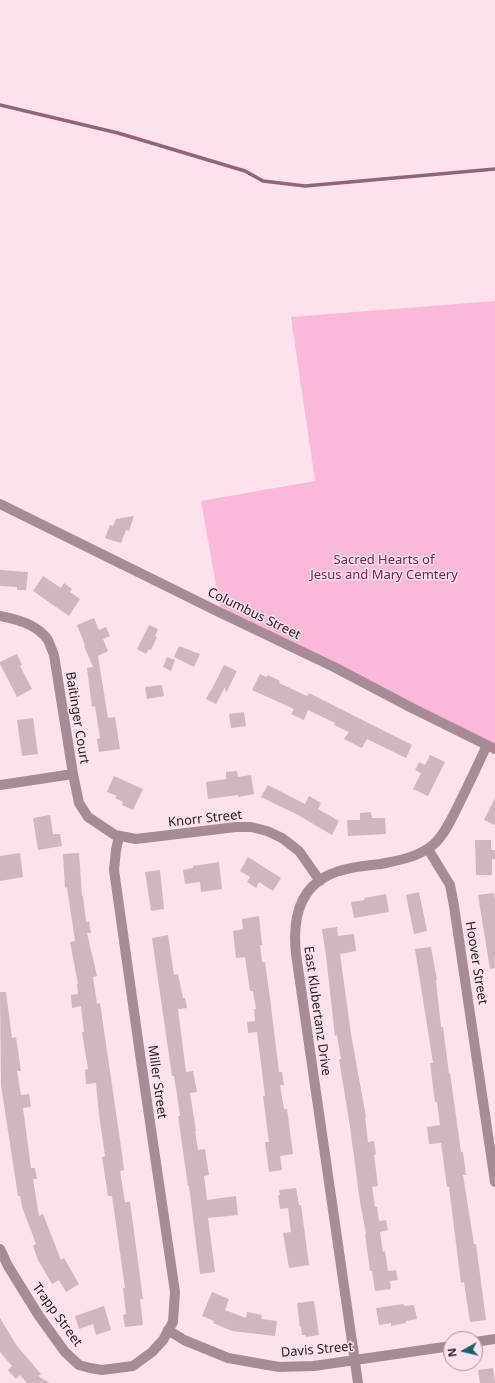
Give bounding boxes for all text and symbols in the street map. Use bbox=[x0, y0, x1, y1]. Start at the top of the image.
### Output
park label: Sacred Hearts of Jesus and Mary Cemtery bbox=[310, 552, 458, 583]
street label: Columbus Street bbox=[205, 585, 303, 643]
street label: Baitinger Court bbox=[62, 671, 92, 765]
street label: Knorr Street bbox=[167, 807, 243, 831]
street label: Hoover Street bbox=[462, 920, 490, 1006]
street label: East Klubertanz Drive bbox=[300, 945, 334, 1077]
street label: Miller Street bbox=[144, 1044, 170, 1120]
street label: Trapp Street bbox=[29, 1280, 85, 1350]
north arrow bbox=[443, 1331, 483, 1371]
street label: Davis Street bbox=[280, 1339, 354, 1361]
text: N bbox=[444, 1347, 460, 1358]

